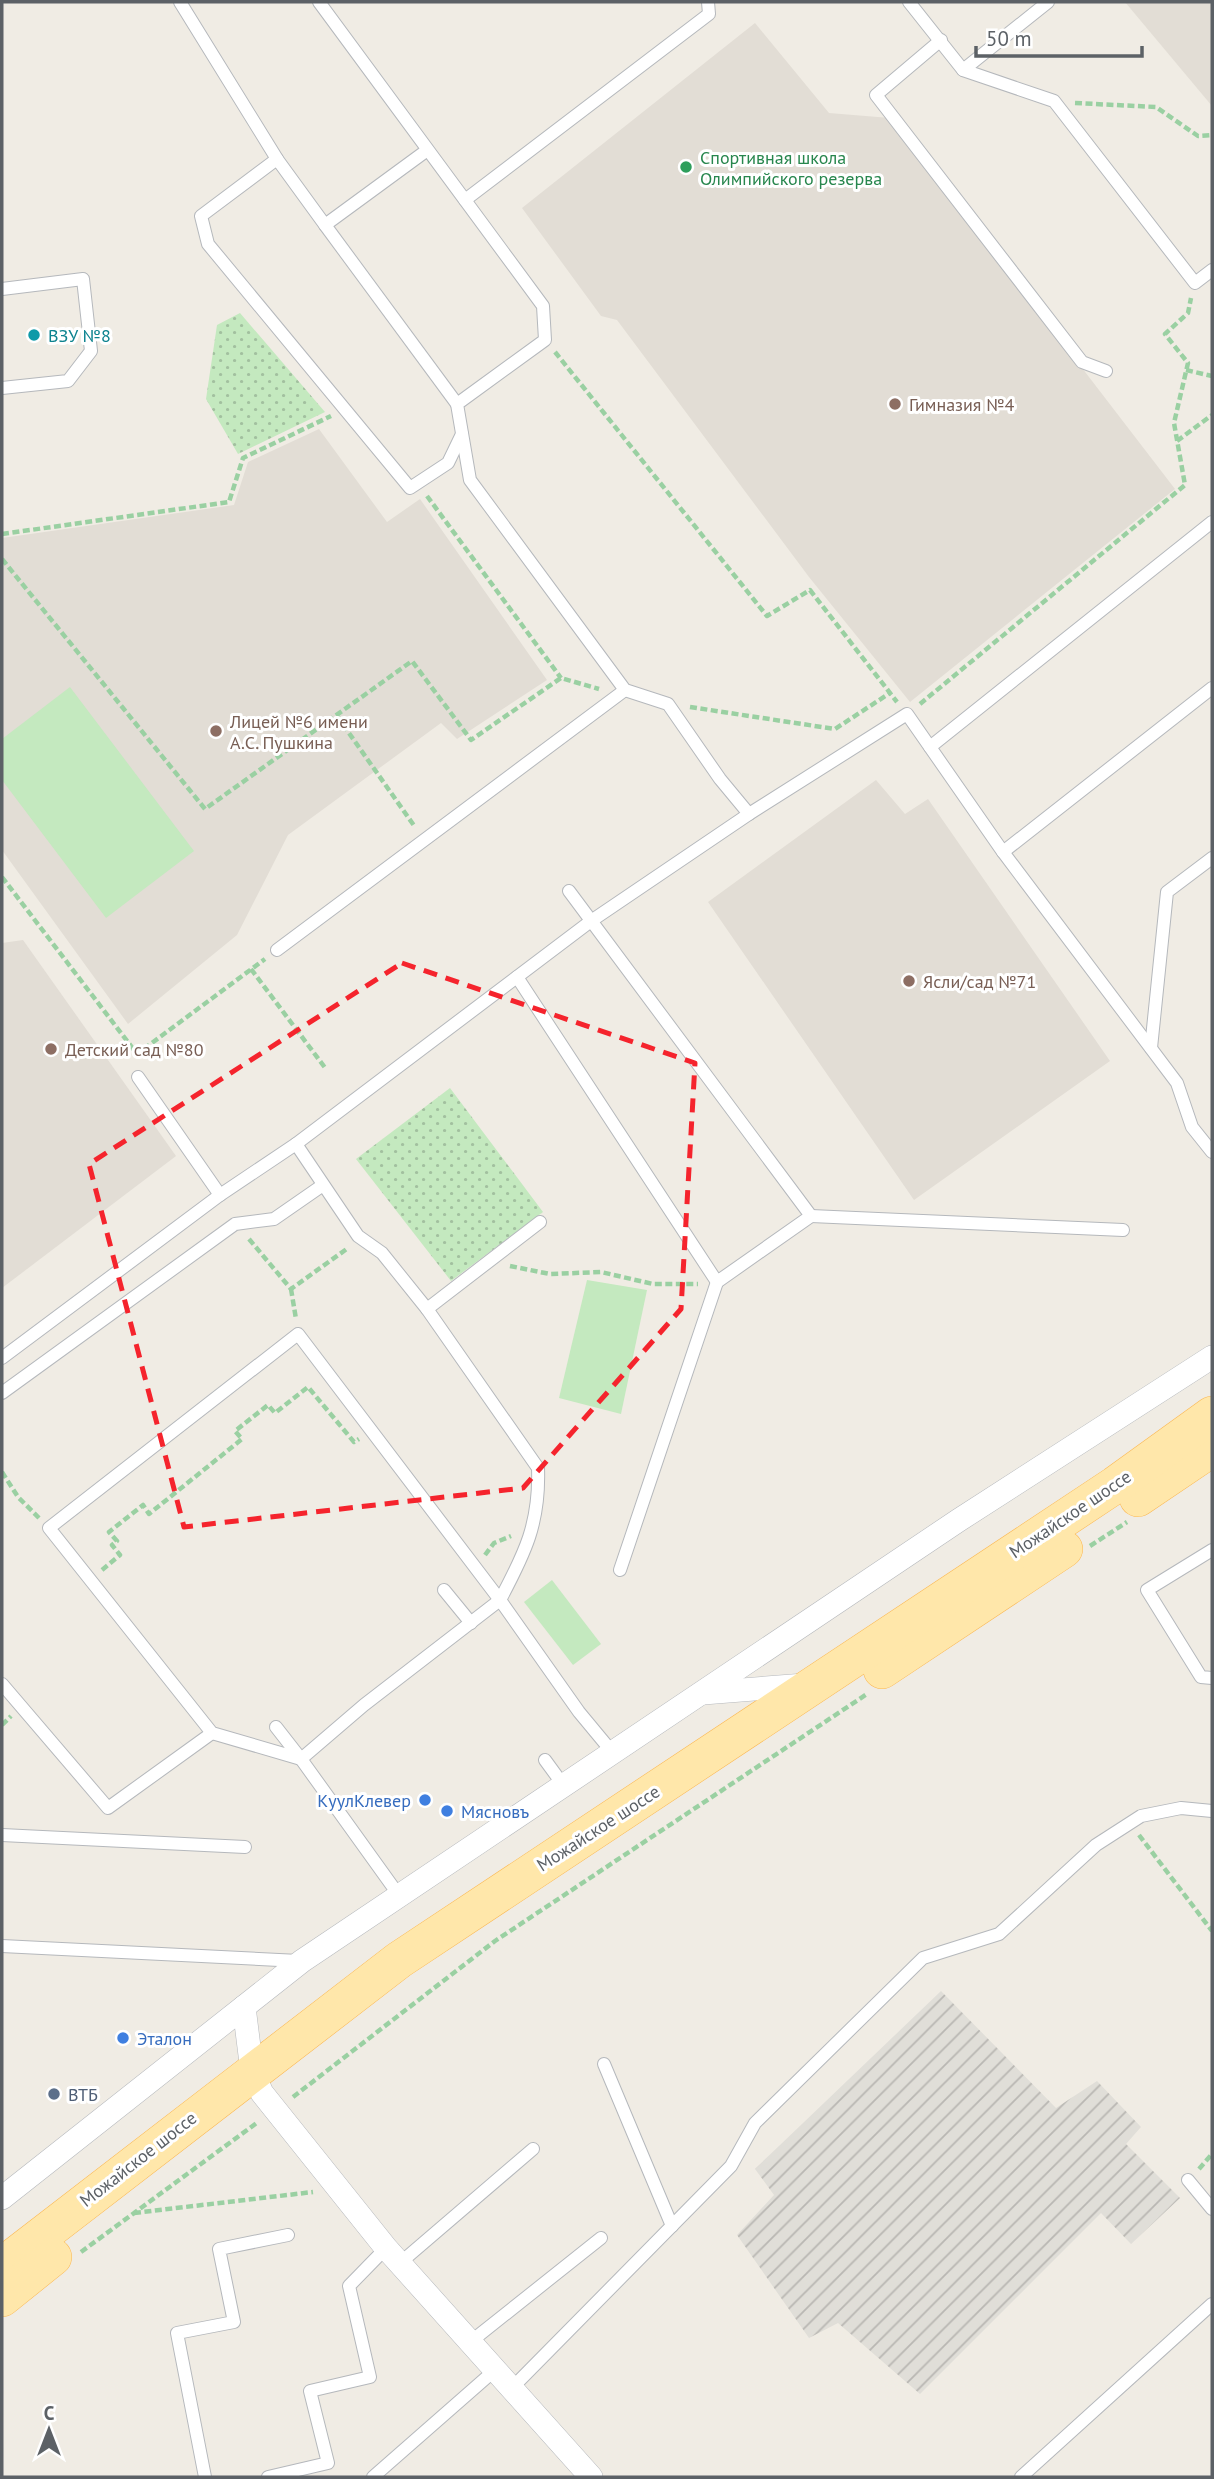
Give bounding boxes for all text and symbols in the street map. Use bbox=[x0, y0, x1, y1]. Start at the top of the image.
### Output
scale bar bbox=[976, 14, 1142, 58]
text: 50 m bbox=[986, 25, 1032, 52]
place label: Спортивная школа Олимпийского резерва bbox=[700, 146, 882, 190]
marker: Спортивная школа Олимпийского резерва bbox=[678, 159, 694, 175]
place label: ВЗУ №8 bbox=[48, 324, 111, 347]
marker: ВЗУ №8 bbox=[26, 327, 42, 343]
place label: Гимназия №4 bbox=[909, 393, 1015, 416]
marker: Гимназия №4 bbox=[887, 396, 903, 412]
place label: Лицей №6 имени А.С. Пушкина bbox=[229, 710, 368, 754]
marker: Лицей №6 имени А.С. Пушкина bbox=[208, 723, 224, 739]
place label: Ясли/сад №71 bbox=[923, 970, 1036, 993]
marker: Ясли/сад №71 bbox=[901, 973, 917, 989]
place label: Детский сад №80 bbox=[65, 1038, 204, 1061]
marker: Детский сад №80 bbox=[43, 1041, 59, 1057]
street label: Можайское шоссе bbox=[1005, 1465, 1135, 1563]
street label: Можайское шоссе bbox=[532, 1780, 664, 1876]
place label: КуулКлевер bbox=[317, 1789, 411, 1812]
marker: КуулКлевер bbox=[417, 1792, 433, 1808]
place label: Мясновъ bbox=[461, 1800, 529, 1823]
marker: Мясновъ bbox=[439, 1803, 455, 1819]
place label: Эталон bbox=[137, 2027, 192, 2050]
marker: Эталон bbox=[115, 2030, 131, 2046]
place label: ВТБ bbox=[68, 2083, 98, 2106]
marker: ВТБ bbox=[46, 2086, 62, 2102]
street label: Можайское шоссе bbox=[75, 2106, 201, 2212]
north arrow bbox=[14, 2395, 84, 2465]
text: С bbox=[44, 2401, 55, 2425]

